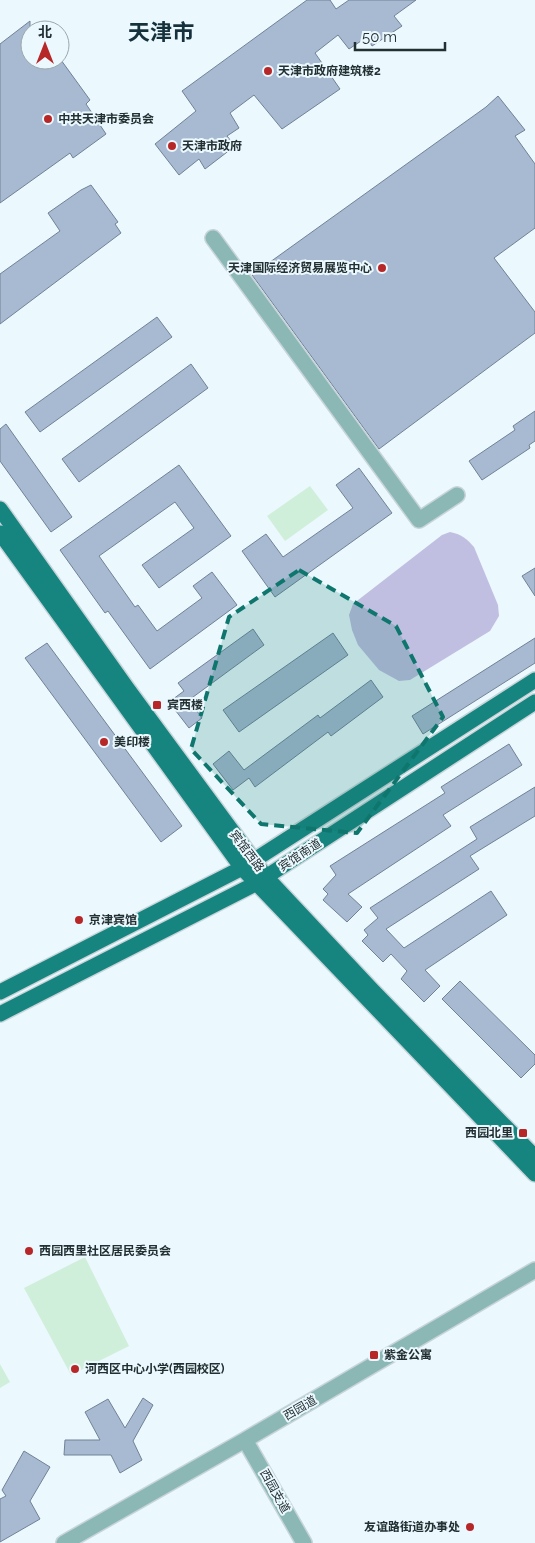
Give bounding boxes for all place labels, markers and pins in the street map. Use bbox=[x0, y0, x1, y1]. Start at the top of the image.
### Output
place label: 天津市政府建筑楼2 bbox=[278, 64, 381, 78]
marker: 天津市政府建筑楼2 bbox=[262, 65, 274, 77]
place label: 中共天津市委员会 bbox=[58, 112, 154, 126]
marker: 中共天津市委员会 bbox=[42, 113, 54, 125]
place label: 天津市政府 bbox=[182, 139, 242, 153]
marker: 天津市政府 bbox=[166, 140, 178, 152]
place label: 天津国际经济贸易展览中心 bbox=[228, 261, 372, 275]
marker: 天津国际经济贸易展览中心 bbox=[376, 262, 388, 274]
place label: 宾西楼 bbox=[167, 698, 203, 712]
marker: 宾西楼 bbox=[151, 699, 163, 711]
place label: 美印楼 bbox=[114, 735, 150, 749]
marker: 美印楼 bbox=[98, 736, 110, 748]
place label: 京津宾馆 bbox=[89, 913, 137, 927]
marker: 京津宾馆 bbox=[73, 914, 85, 926]
place label: 西园北里 bbox=[465, 1126, 513, 1140]
marker: 西园北里 bbox=[517, 1127, 529, 1139]
place label: 西园西里社区居民委员会 bbox=[39, 1244, 171, 1258]
marker: 西园西里社区居民委员会 bbox=[23, 1245, 35, 1257]
place label: 紫金公寓 bbox=[384, 1348, 432, 1362]
marker: 紫金公寓 bbox=[368, 1349, 380, 1361]
place label: 河西区中心小学(西园校区) bbox=[85, 1362, 225, 1376]
marker: 河西区中心小学(西园校区) bbox=[69, 1363, 81, 1375]
place label: 友谊路街道办事处 bbox=[364, 1520, 460, 1534]
marker: 友谊路街道办事处 bbox=[464, 1521, 476, 1533]

